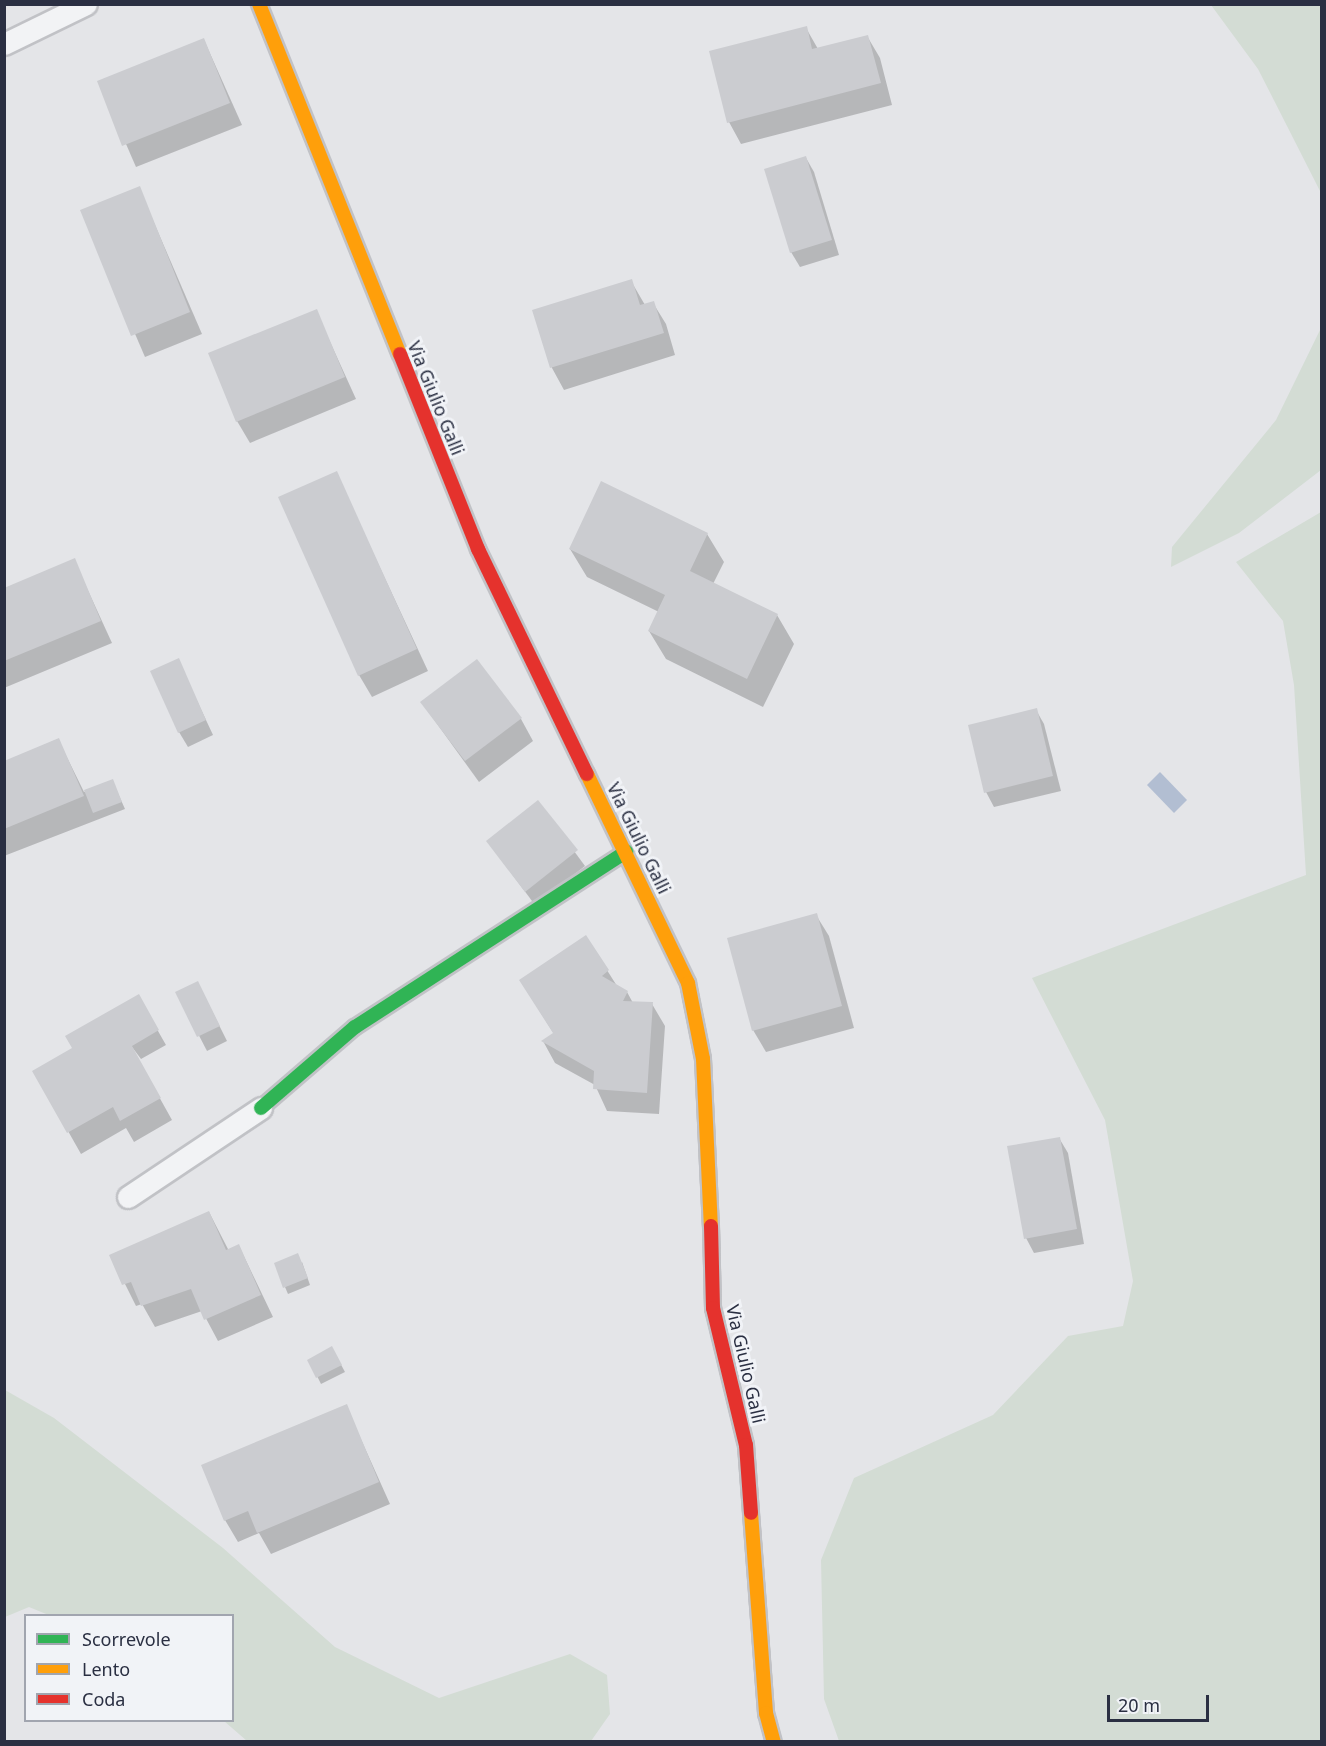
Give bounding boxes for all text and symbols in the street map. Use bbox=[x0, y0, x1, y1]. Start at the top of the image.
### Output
street label: Via Giulio Galli bbox=[403, 338, 469, 458]
street label: Via Giulio Galli bbox=[603, 779, 675, 897]
street label: Via Giulio Galli bbox=[722, 1303, 770, 1425]
legend bbox=[24, 1614, 234, 1722]
text: Scorrevole bbox=[82, 1627, 171, 1651]
text: Lento bbox=[82, 1657, 130, 1681]
scale bar bbox=[1110, 1683, 1212, 1721]
text: Coda bbox=[82, 1687, 125, 1711]
text: 20 m bbox=[1118, 1693, 1160, 1717]

